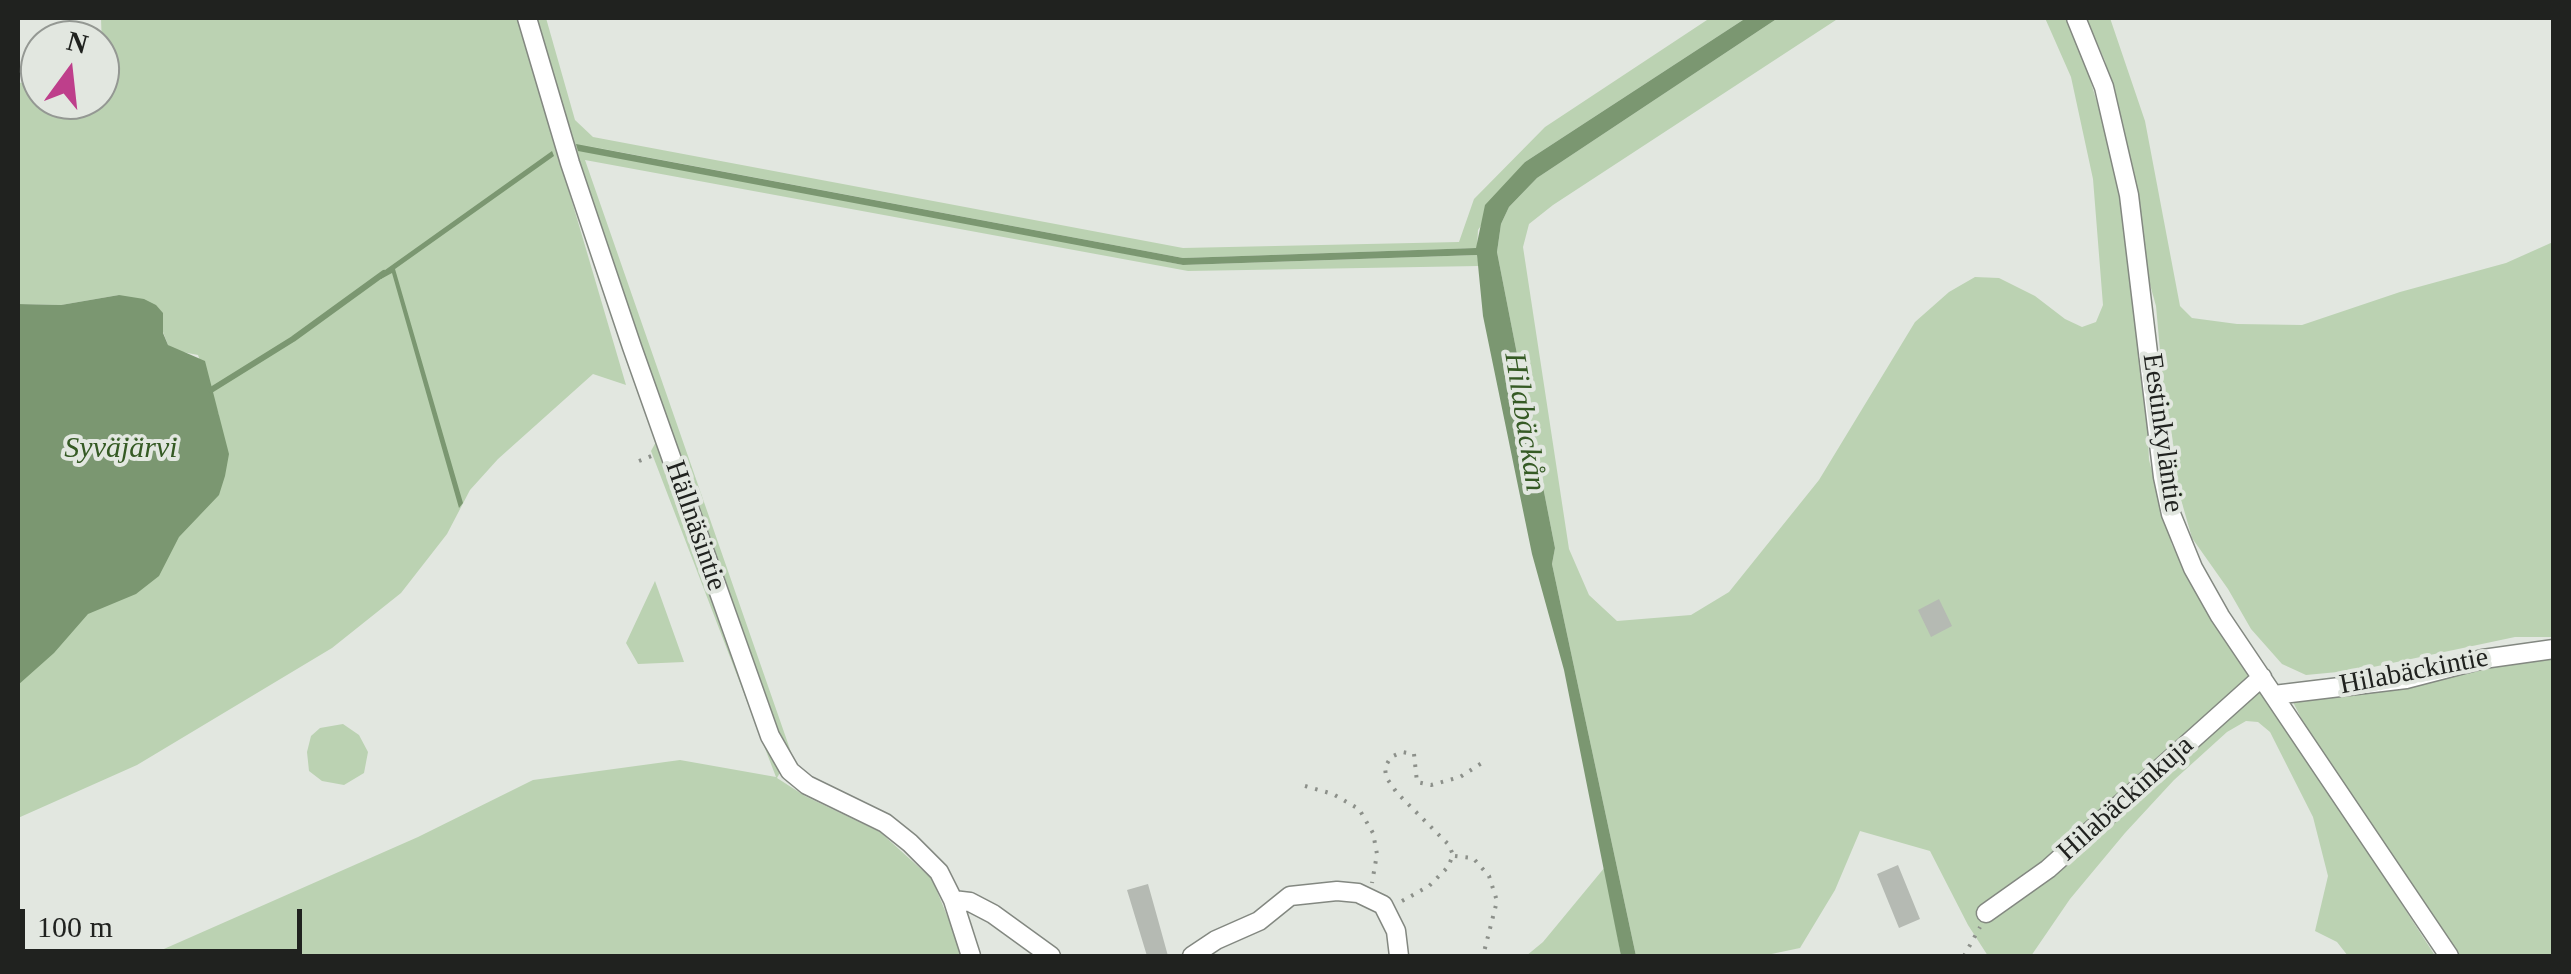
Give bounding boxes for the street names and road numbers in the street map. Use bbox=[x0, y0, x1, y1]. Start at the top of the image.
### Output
street label: Eestinkyläntie bbox=[2134, 351, 2190, 515]
street label: Hällnäsintie bbox=[657, 457, 733, 595]
street label: Hilabäckintie bbox=[2337, 641, 2491, 703]
street label: Hilabäckinkuja bbox=[2051, 729, 2201, 869]

